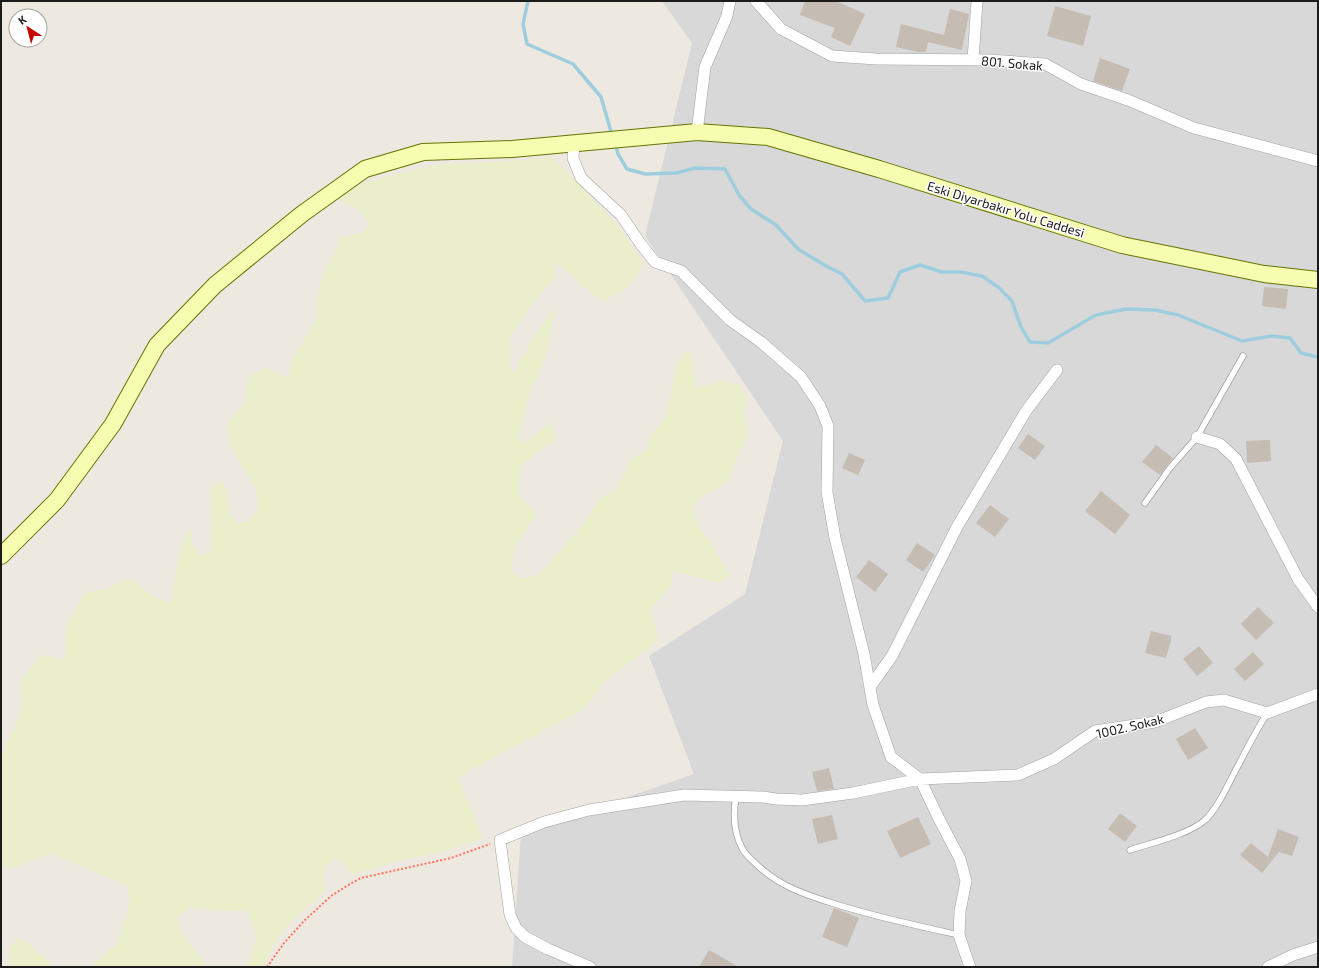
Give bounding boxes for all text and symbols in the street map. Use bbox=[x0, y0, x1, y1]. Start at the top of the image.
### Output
north arrow bbox=[8, 8, 48, 48]
text: K bbox=[15, 12, 28, 27]
street label: 801. Sokak bbox=[981, 52, 1044, 74]
street label: Eski Diyarbakır Yolu Caddesi bbox=[925, 177, 1087, 241]
street label: 1002. Sokak bbox=[1095, 710, 1166, 742]

